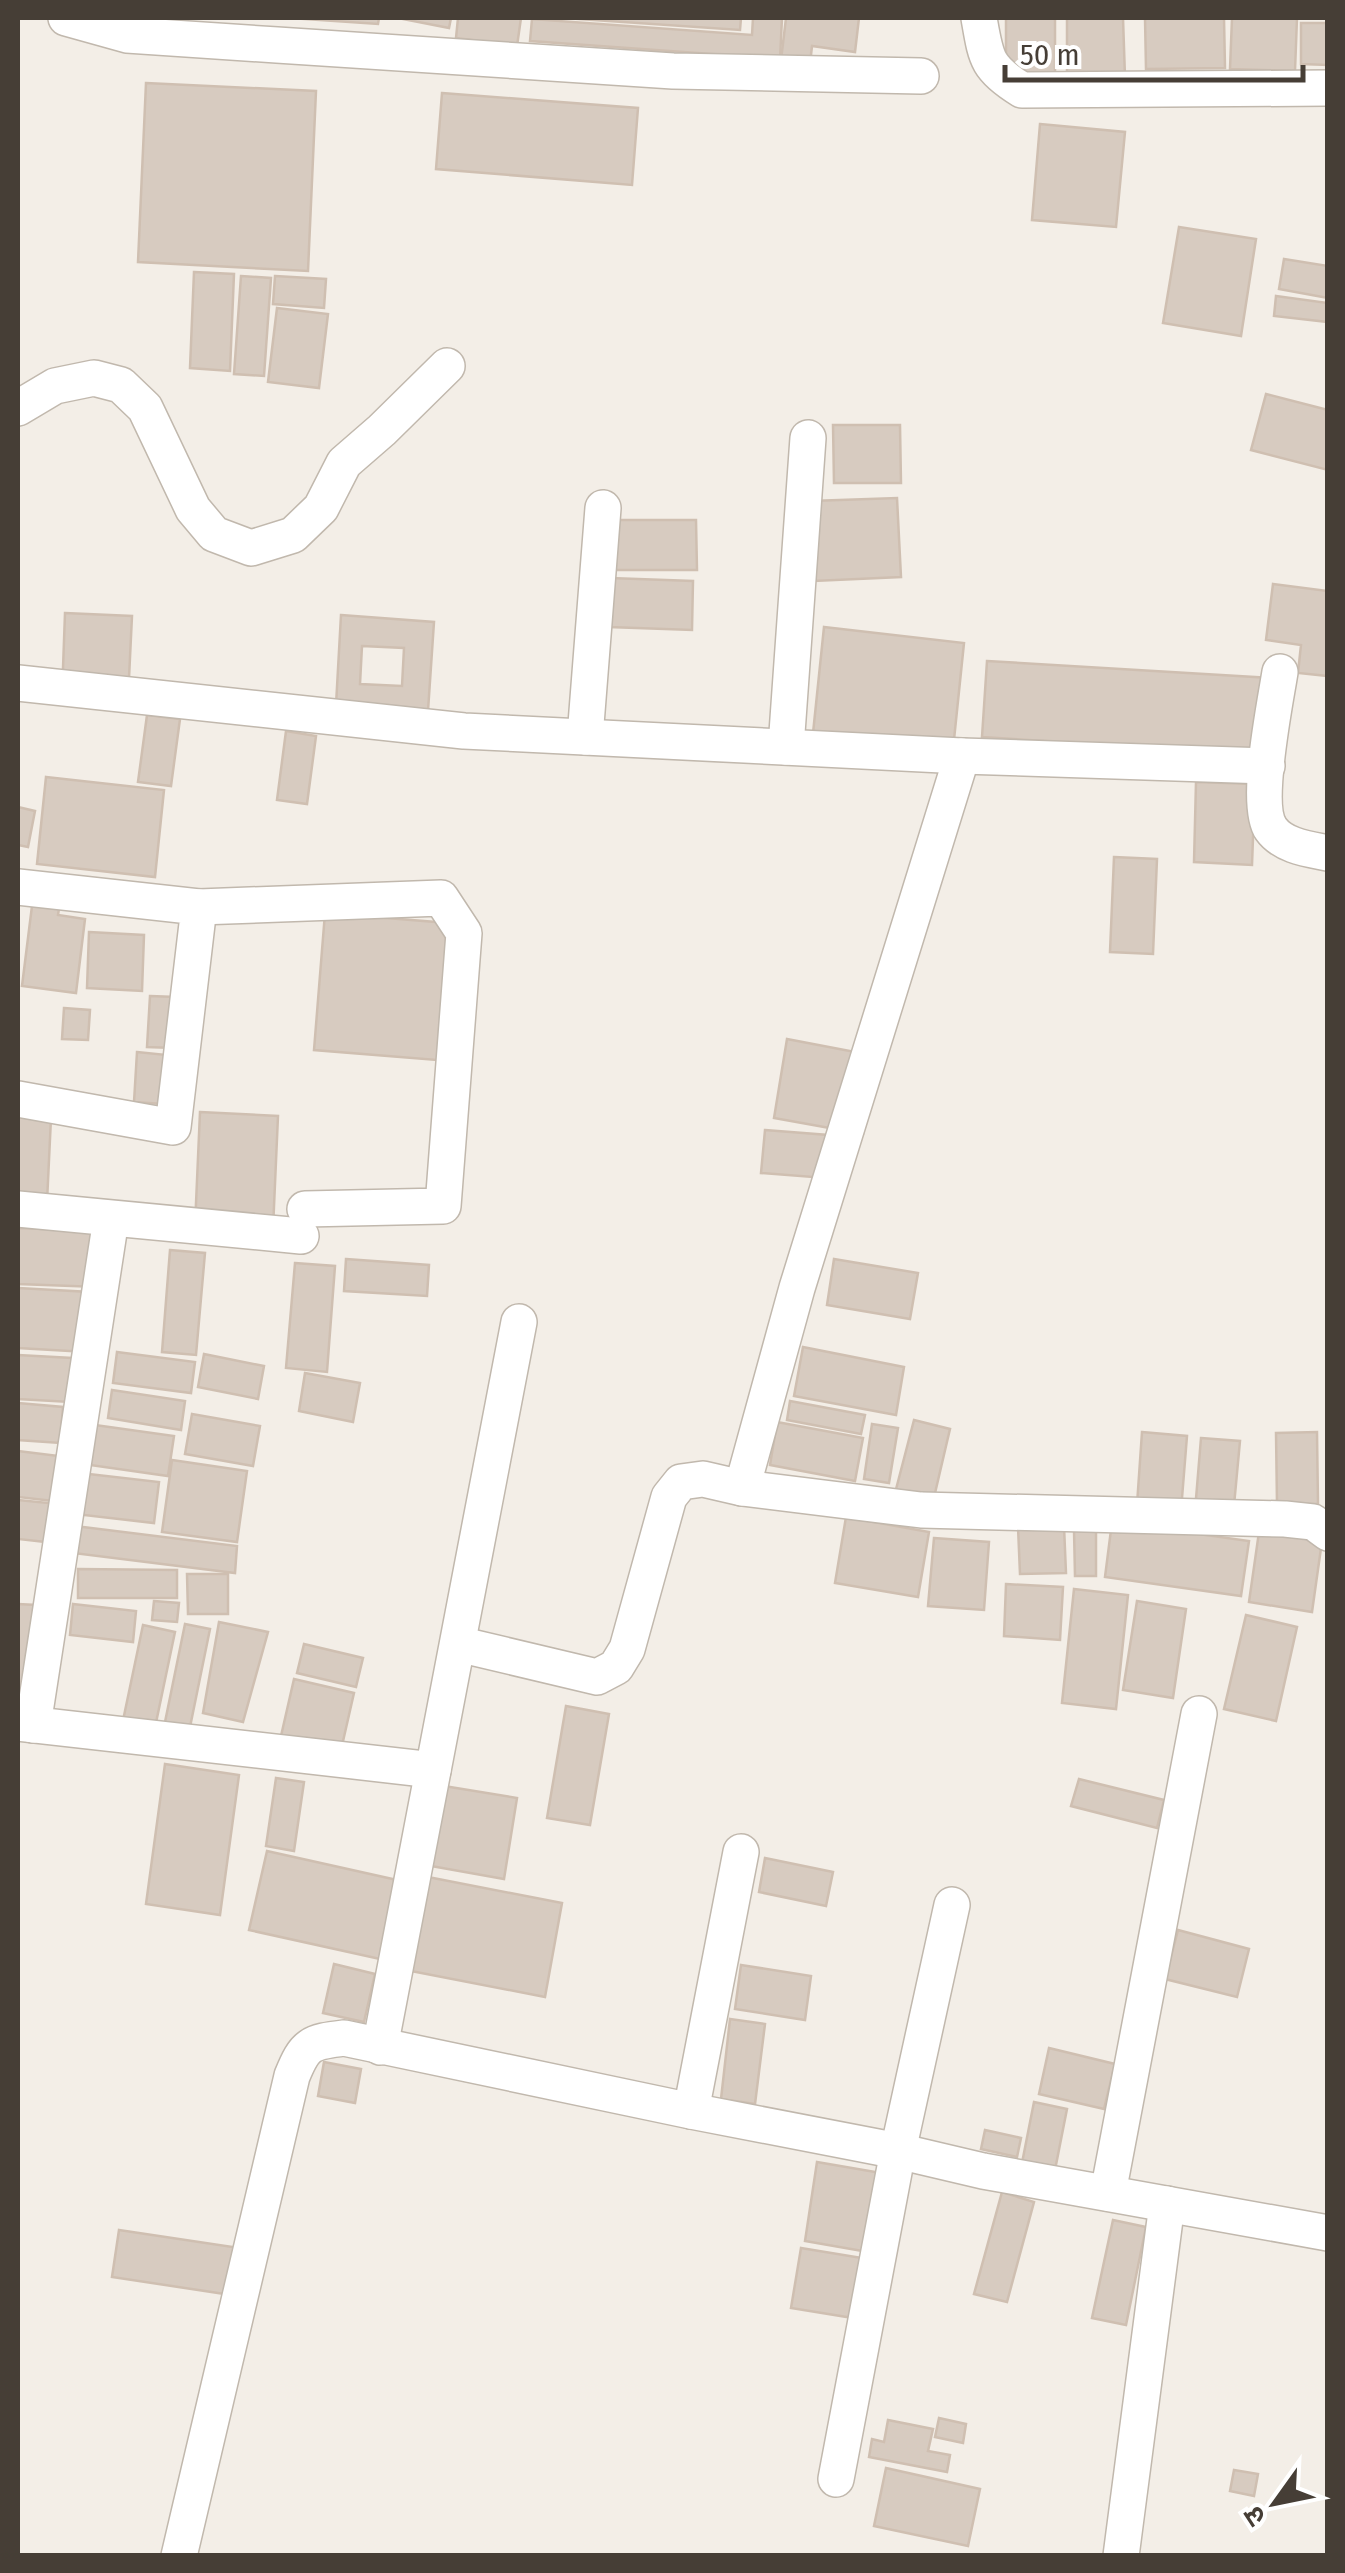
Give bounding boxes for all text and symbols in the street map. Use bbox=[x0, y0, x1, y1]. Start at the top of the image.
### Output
scale bar bbox=[1005, 20, 1302, 82]
text: 50 m bbox=[1020, 37, 1080, 73]
north arrow bbox=[1225, 2453, 1325, 2553]
text: उ bbox=[1236, 2500, 1273, 2532]

